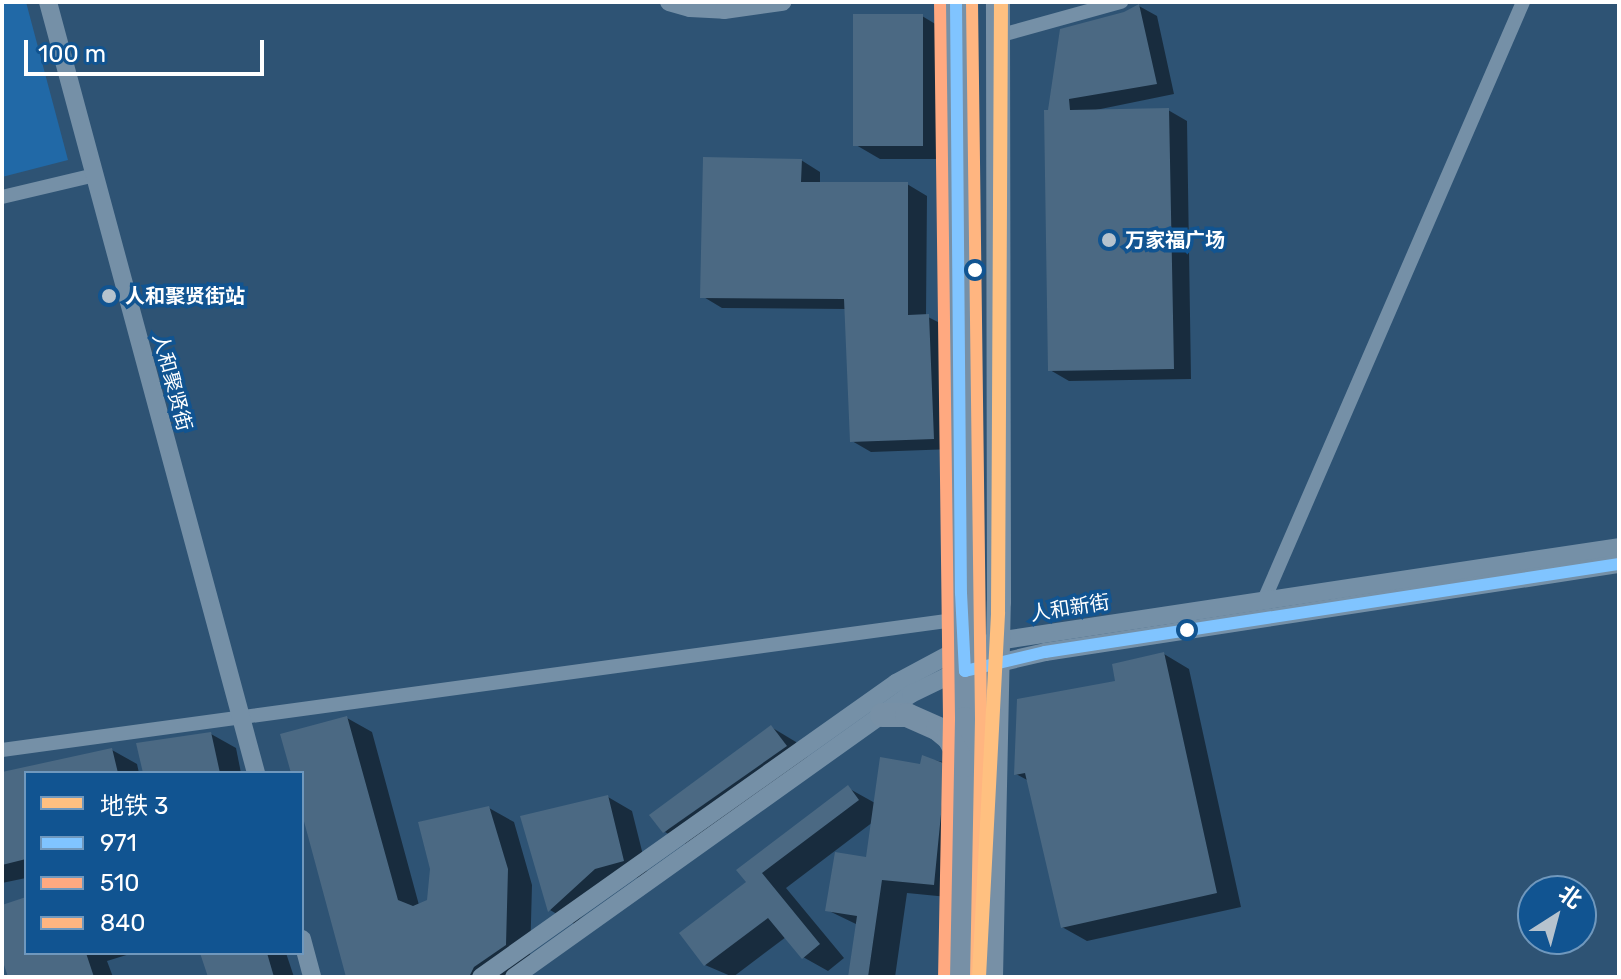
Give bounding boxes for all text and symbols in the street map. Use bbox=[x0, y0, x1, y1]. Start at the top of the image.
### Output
scale bar bbox=[28, 24, 268, 74]
text: 100 m bbox=[38, 40, 106, 68]
place label: 万家福广场 bbox=[1125, 228, 1225, 252]
marker: 万家福广场 bbox=[1100, 231, 1118, 249]
unlabelled marker bbox=[967, 262, 983, 278]
place label: 人和聚贤街站 bbox=[125, 284, 245, 308]
marker: 人和聚贤街站 bbox=[100, 287, 118, 305]
street label: 人和聚贤街 bbox=[147, 331, 197, 433]
street label: 人和新街 bbox=[1029, 590, 1111, 626]
unlabelled marker bbox=[1179, 622, 1195, 638]
legend bbox=[24, 771, 304, 955]
text: 地铁 3 bbox=[100, 792, 168, 820]
text: 971 bbox=[100, 829, 137, 857]
text: 510 bbox=[100, 869, 139, 897]
north arrow bbox=[1517, 875, 1597, 955]
text: 北 bbox=[1553, 879, 1587, 914]
text: 840 bbox=[100, 909, 145, 937]

